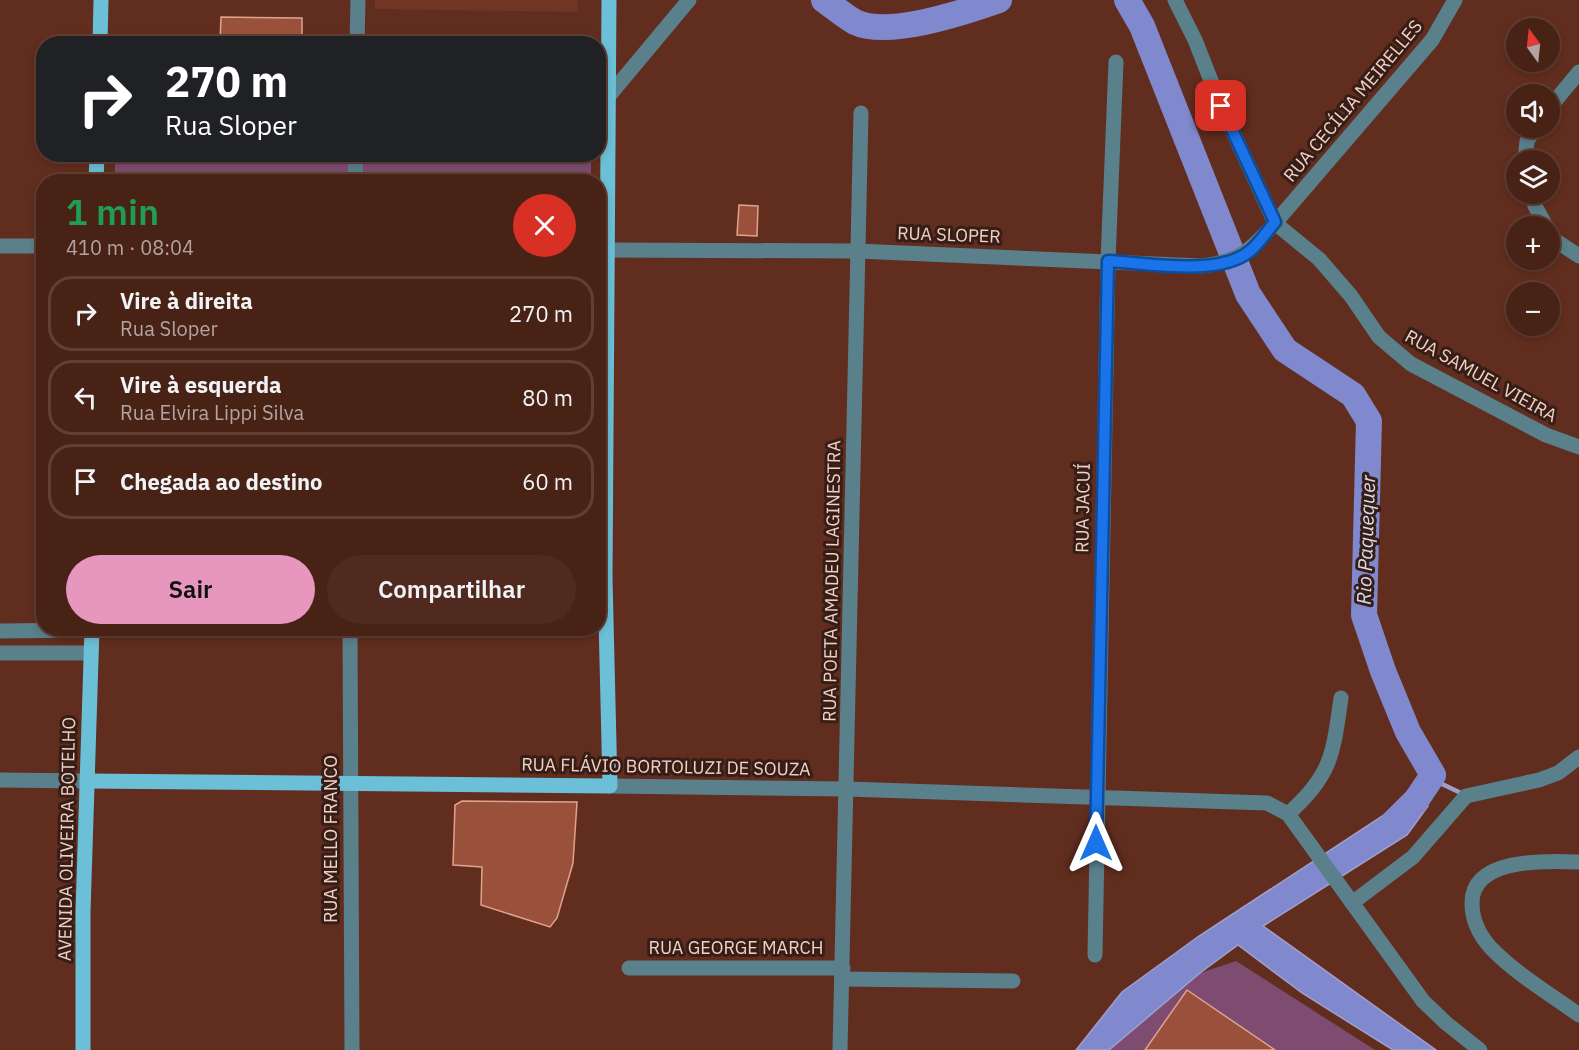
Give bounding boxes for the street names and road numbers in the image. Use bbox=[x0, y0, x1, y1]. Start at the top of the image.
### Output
street label: RUA CECÍLIA MEIRELLES bbox=[1278, 15, 1427, 186]
street label: RUA SLOPER bbox=[897, 221, 1001, 248]
street label: RUA SAMUEL VIEIRA bbox=[1401, 324, 1562, 427]
street label: RUA POETA AMADEU LAGINESTRA bbox=[818, 439, 845, 722]
street label: RUA JACUÍ bbox=[1070, 463, 1095, 553]
street label: AVENIDA OLIVEIRA BOTELHO bbox=[53, 717, 80, 961]
street label: RUA FLÁVIO BORTOLUZI DE SOUZA bbox=[521, 752, 811, 781]
street label: RUA MELLO FRANCO bbox=[319, 755, 342, 923]
street label: RUA GEORGE MARCH bbox=[649, 936, 823, 959]

